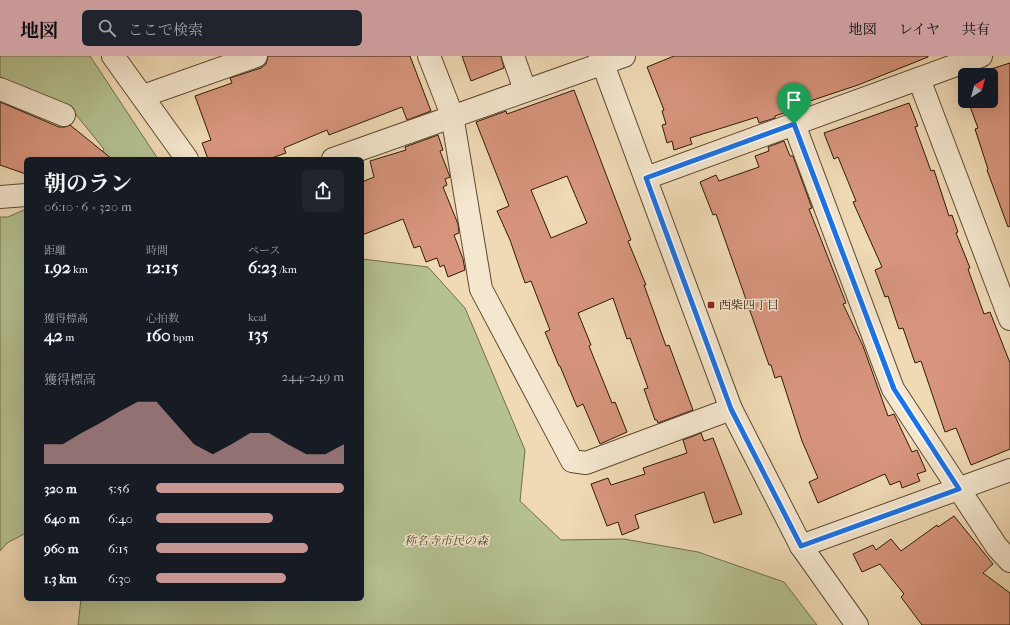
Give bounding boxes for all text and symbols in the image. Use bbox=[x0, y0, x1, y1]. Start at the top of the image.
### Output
search box bbox=[82, 10, 362, 46]
icon: search bbox=[96, 17, 118, 39]
text: 地図 bbox=[20, 20, 58, 42]
text: ここで検索 bbox=[128, 21, 203, 39]
text: 地図 bbox=[849, 21, 877, 38]
text: レイヤ bbox=[899, 21, 940, 38]
text: 共有 bbox=[962, 21, 990, 38]
north arrow bbox=[958, 68, 998, 108]
map controls bbox=[958, 68, 998, 108]
pin bbox=[777, 83, 811, 124]
icon: arrive bbox=[783, 89, 805, 111]
button: share bbox=[302, 170, 344, 212]
text: 朝のラン bbox=[44, 171, 132, 197]
text: 06:10 · 6 × 320 m bbox=[44, 199, 132, 214]
text: 距離 bbox=[44, 244, 66, 257]
text: 時間 bbox=[146, 244, 168, 257]
text: ペース bbox=[248, 244, 280, 257]
text: 1.92 bbox=[44, 257, 71, 277]
text: 12:15 bbox=[146, 257, 178, 277]
text: 6:23 bbox=[248, 257, 277, 277]
text: km bbox=[71, 263, 88, 276]
text: /km bbox=[277, 263, 297, 276]
place label: 西柴四丁目 bbox=[719, 298, 779, 312]
marker: 西柴四丁目 bbox=[706, 300, 716, 310]
text: kcal bbox=[248, 311, 267, 324]
text: 獲得標高 bbox=[44, 312, 88, 325]
text: 心拍数 bbox=[146, 312, 179, 325]
text: 135 bbox=[248, 324, 268, 344]
text: 42 bbox=[44, 325, 63, 345]
text: 160 bbox=[146, 325, 171, 345]
text: m bbox=[63, 331, 74, 344]
text: bpm bbox=[171, 331, 194, 344]
text: 244–249 m bbox=[281, 369, 344, 384]
text: 獲得標高 bbox=[44, 372, 96, 387]
text: 320 m bbox=[44, 481, 77, 496]
text: 5:56 bbox=[108, 481, 129, 496]
text: 640 m bbox=[44, 511, 79, 526]
text: 6:40 bbox=[108, 511, 133, 526]
park label: 称名寺市民の森 bbox=[404, 534, 490, 548]
text: 960 m bbox=[44, 541, 79, 556]
text: 6:15 bbox=[108, 541, 128, 556]
text: 1.3 km bbox=[44, 571, 77, 586]
text: 6:30 bbox=[108, 571, 131, 586]

